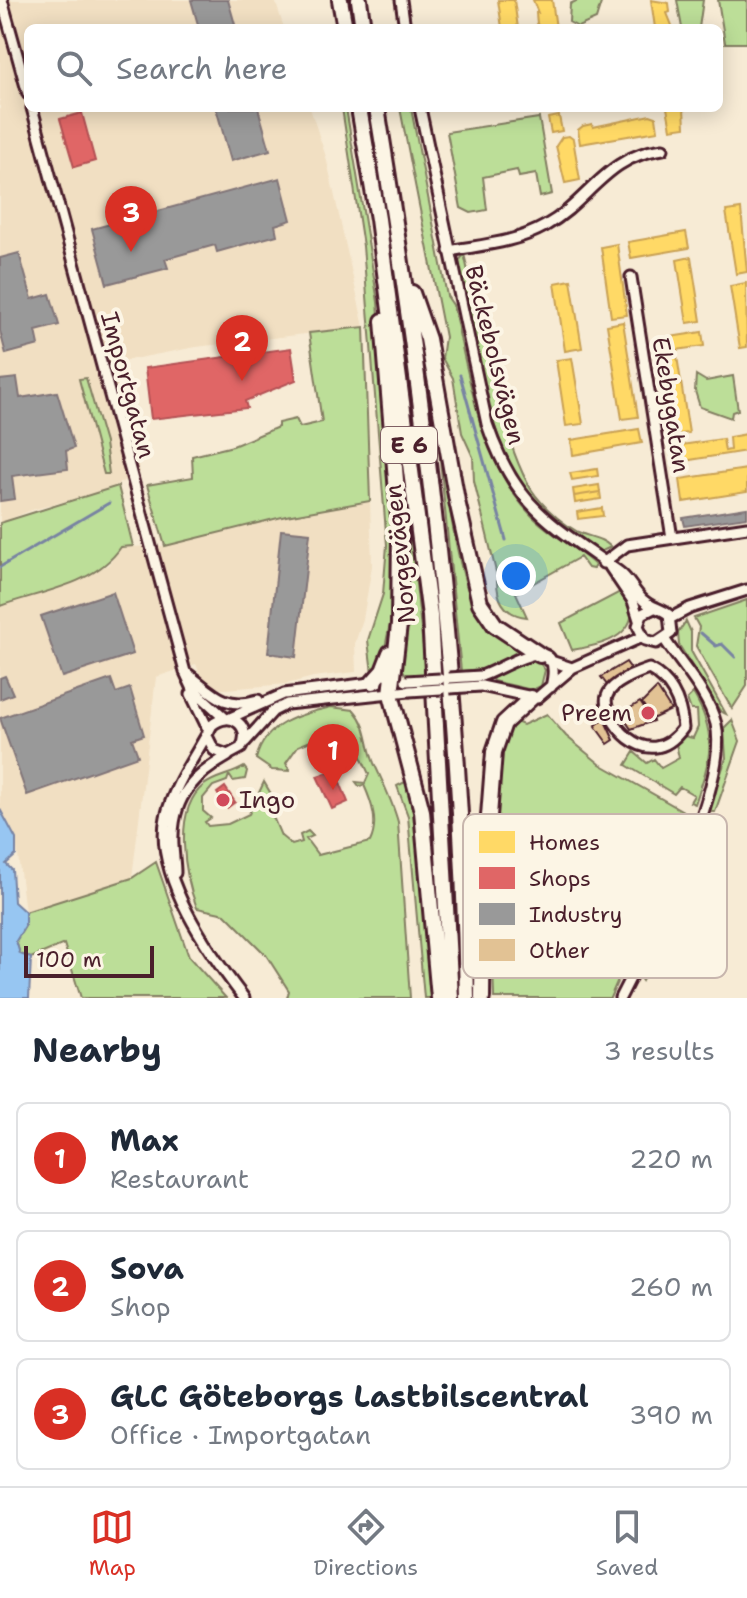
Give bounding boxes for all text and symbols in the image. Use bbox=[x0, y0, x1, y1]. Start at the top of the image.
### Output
search box bbox=[24, 24, 723, 112]
icon: search bbox=[52, 46, 96, 90]
text: Search here bbox=[116, 48, 287, 89]
pin: 3 bbox=[105, 186, 157, 252]
street label: Bäckebolsvägen bbox=[457, 262, 533, 448]
street label: Importgatan bbox=[93, 308, 163, 462]
pin: 2 bbox=[216, 315, 268, 381]
street label: Ekebygatan bbox=[644, 335, 698, 475]
road number: E 6 bbox=[381, 427, 437, 463]
street label: Norgevägen bbox=[377, 483, 423, 625]
your location bbox=[496, 556, 536, 596]
place label: Preem bbox=[561, 697, 632, 729]
marker: Preem bbox=[639, 704, 657, 722]
pin: 1 bbox=[307, 724, 359, 790]
place label: Ingo bbox=[239, 784, 295, 816]
marker: Ingo bbox=[214, 791, 232, 809]
legend bbox=[463, 814, 727, 978]
text: Homes bbox=[529, 828, 600, 857]
text: Shops bbox=[529, 864, 591, 893]
text: Industry bbox=[529, 900, 622, 929]
text: Other bbox=[529, 936, 590, 965]
scale bar bbox=[24, 942, 154, 978]
text: 100 m bbox=[36, 945, 102, 974]
text: Nearby bbox=[32, 1027, 162, 1073]
text: 3 results bbox=[603, 1033, 715, 1068]
text: Max bbox=[110, 1120, 179, 1161]
text: 1 bbox=[54, 1141, 66, 1176]
text: 220 m bbox=[629, 1141, 713, 1176]
text: Restaurant bbox=[110, 1161, 249, 1196]
text: Sova bbox=[110, 1248, 184, 1289]
text: 2 bbox=[51, 1269, 69, 1304]
text: 260 m bbox=[629, 1269, 713, 1304]
text: Shop bbox=[110, 1289, 171, 1324]
text: GLC Göteborgs Lastbilscentral bbox=[110, 1376, 589, 1417]
text: 3 bbox=[51, 1397, 69, 1432]
text: 390 m bbox=[629, 1397, 713, 1432]
text: Office · Importgatan bbox=[110, 1417, 371, 1452]
tab: Map bbox=[89, 1505, 136, 1582]
tab: Directions bbox=[313, 1505, 418, 1582]
tab: Saved bbox=[596, 1505, 658, 1582]

